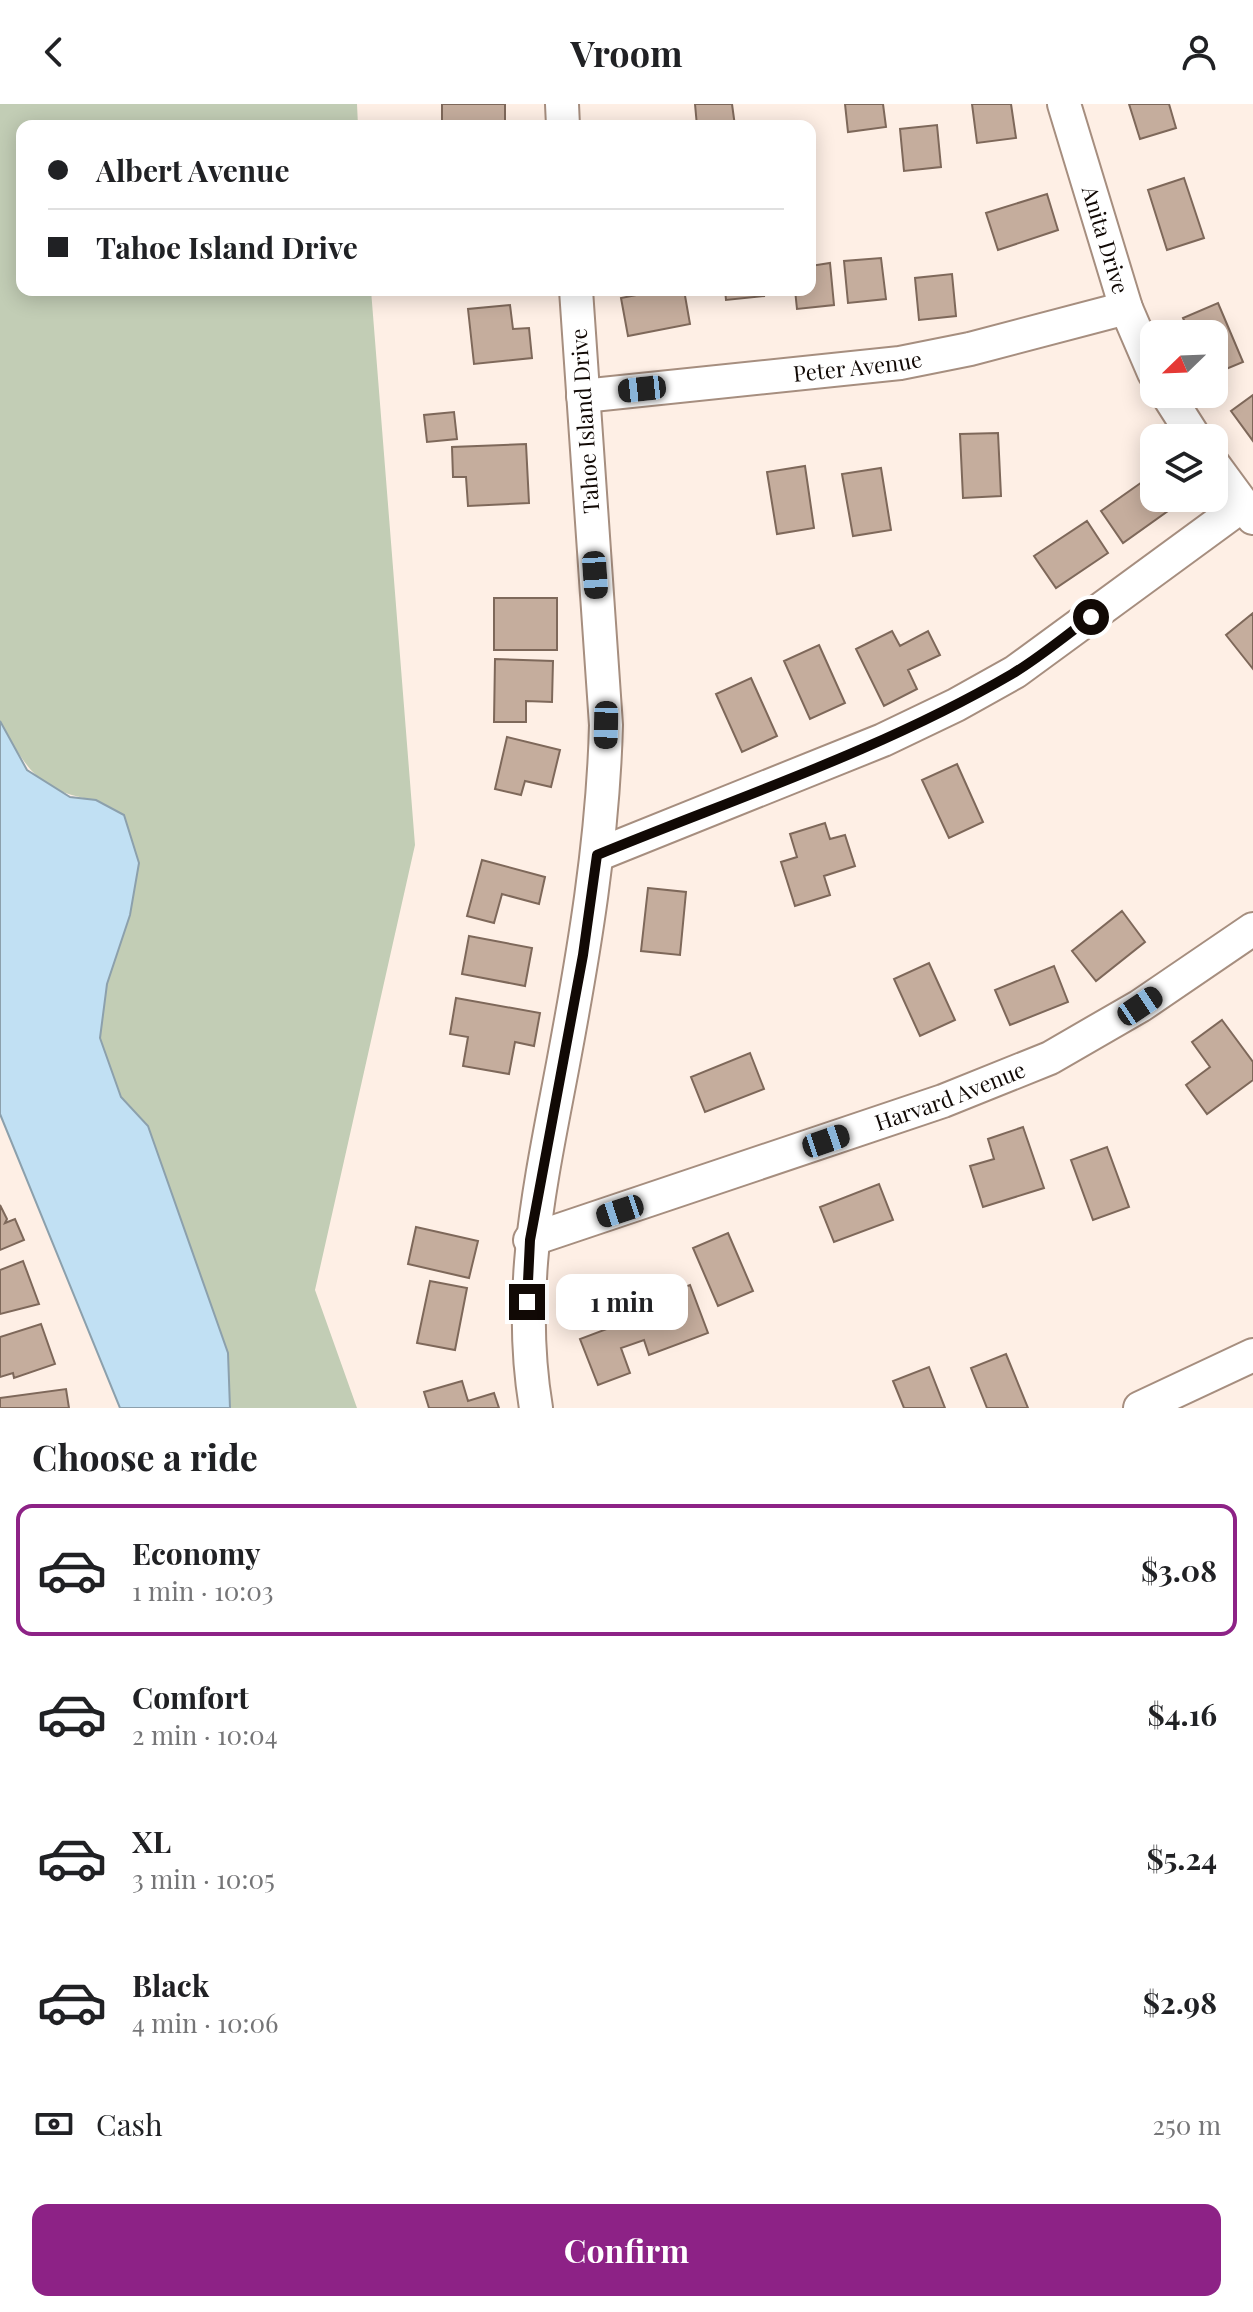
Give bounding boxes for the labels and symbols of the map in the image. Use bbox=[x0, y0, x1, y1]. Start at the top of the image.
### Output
street label: Anita Drive bbox=[1075, 181, 1137, 297]
north arrow bbox=[1140, 320, 1228, 408]
street label: Tahoe Island Drive bbox=[563, 327, 605, 515]
street label: Peter Avenue bbox=[791, 343, 924, 388]
car bbox=[617, 375, 667, 403]
car bbox=[581, 550, 609, 600]
route start bbox=[1073, 599, 1109, 635]
car bbox=[594, 701, 618, 749]
car bbox=[1113, 983, 1167, 1029]
street label: Harvard Avenue bbox=[871, 1054, 1029, 1137]
car bbox=[799, 1122, 853, 1160]
car bbox=[593, 1192, 647, 1230]
callout: 1 min bbox=[555, 1274, 687, 1330]
route end bbox=[509, 1284, 545, 1320]

